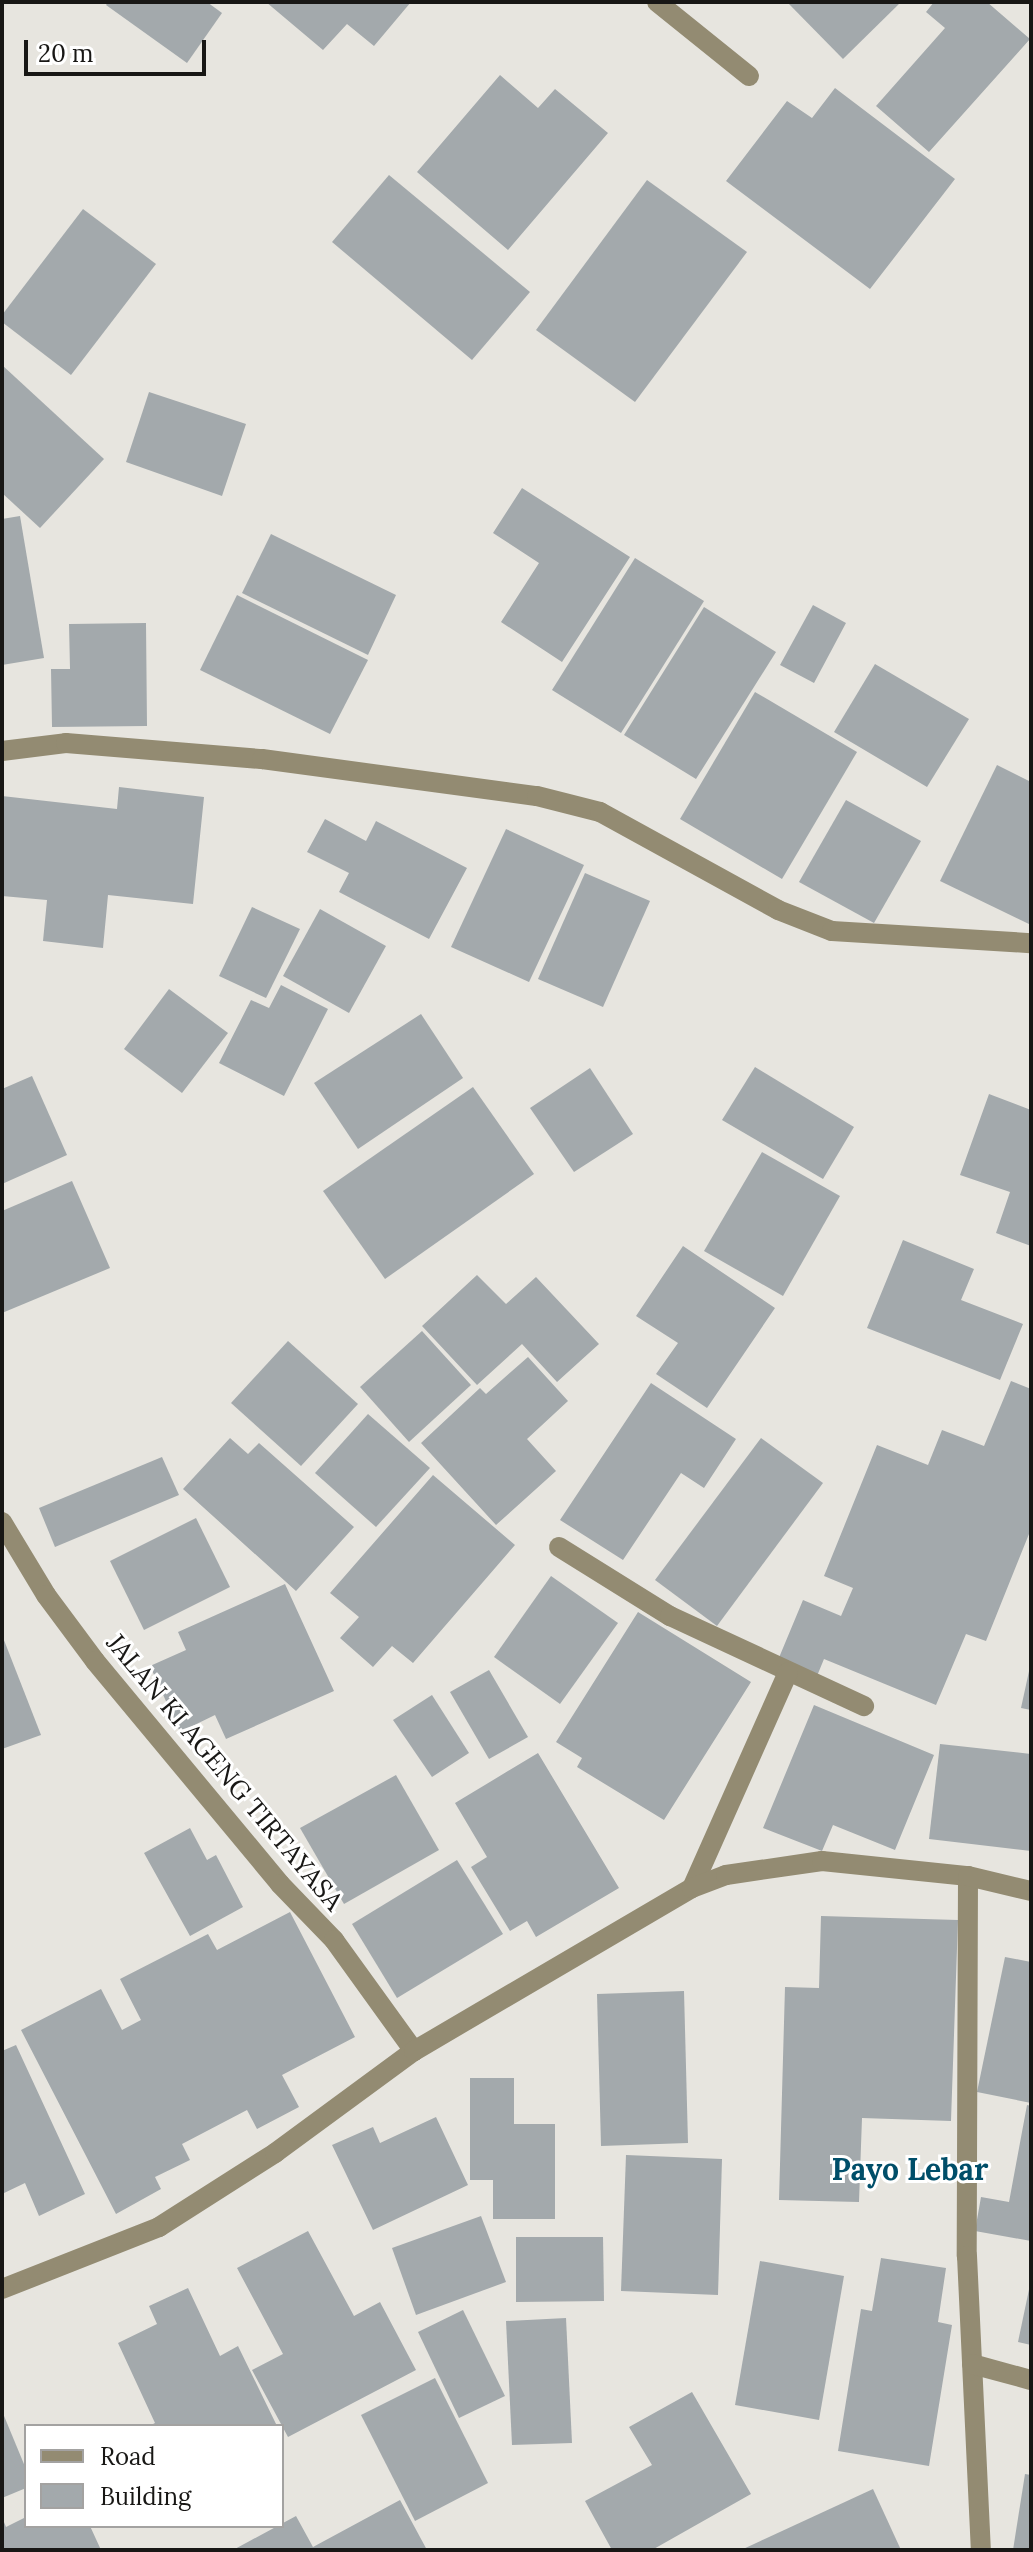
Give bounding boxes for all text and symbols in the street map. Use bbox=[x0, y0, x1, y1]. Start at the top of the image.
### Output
scale bar bbox=[28, 24, 210, 74]
text: 20 m bbox=[38, 38, 94, 69]
street label: JALAN KI AGENG TIRTAYASA bbox=[100, 1627, 350, 1917]
district label: Payo Lebar bbox=[832, 2151, 988, 2187]
legend bbox=[24, 2424, 284, 2528]
text: Road bbox=[100, 2441, 156, 2472]
text: Building bbox=[100, 2481, 191, 2512]

